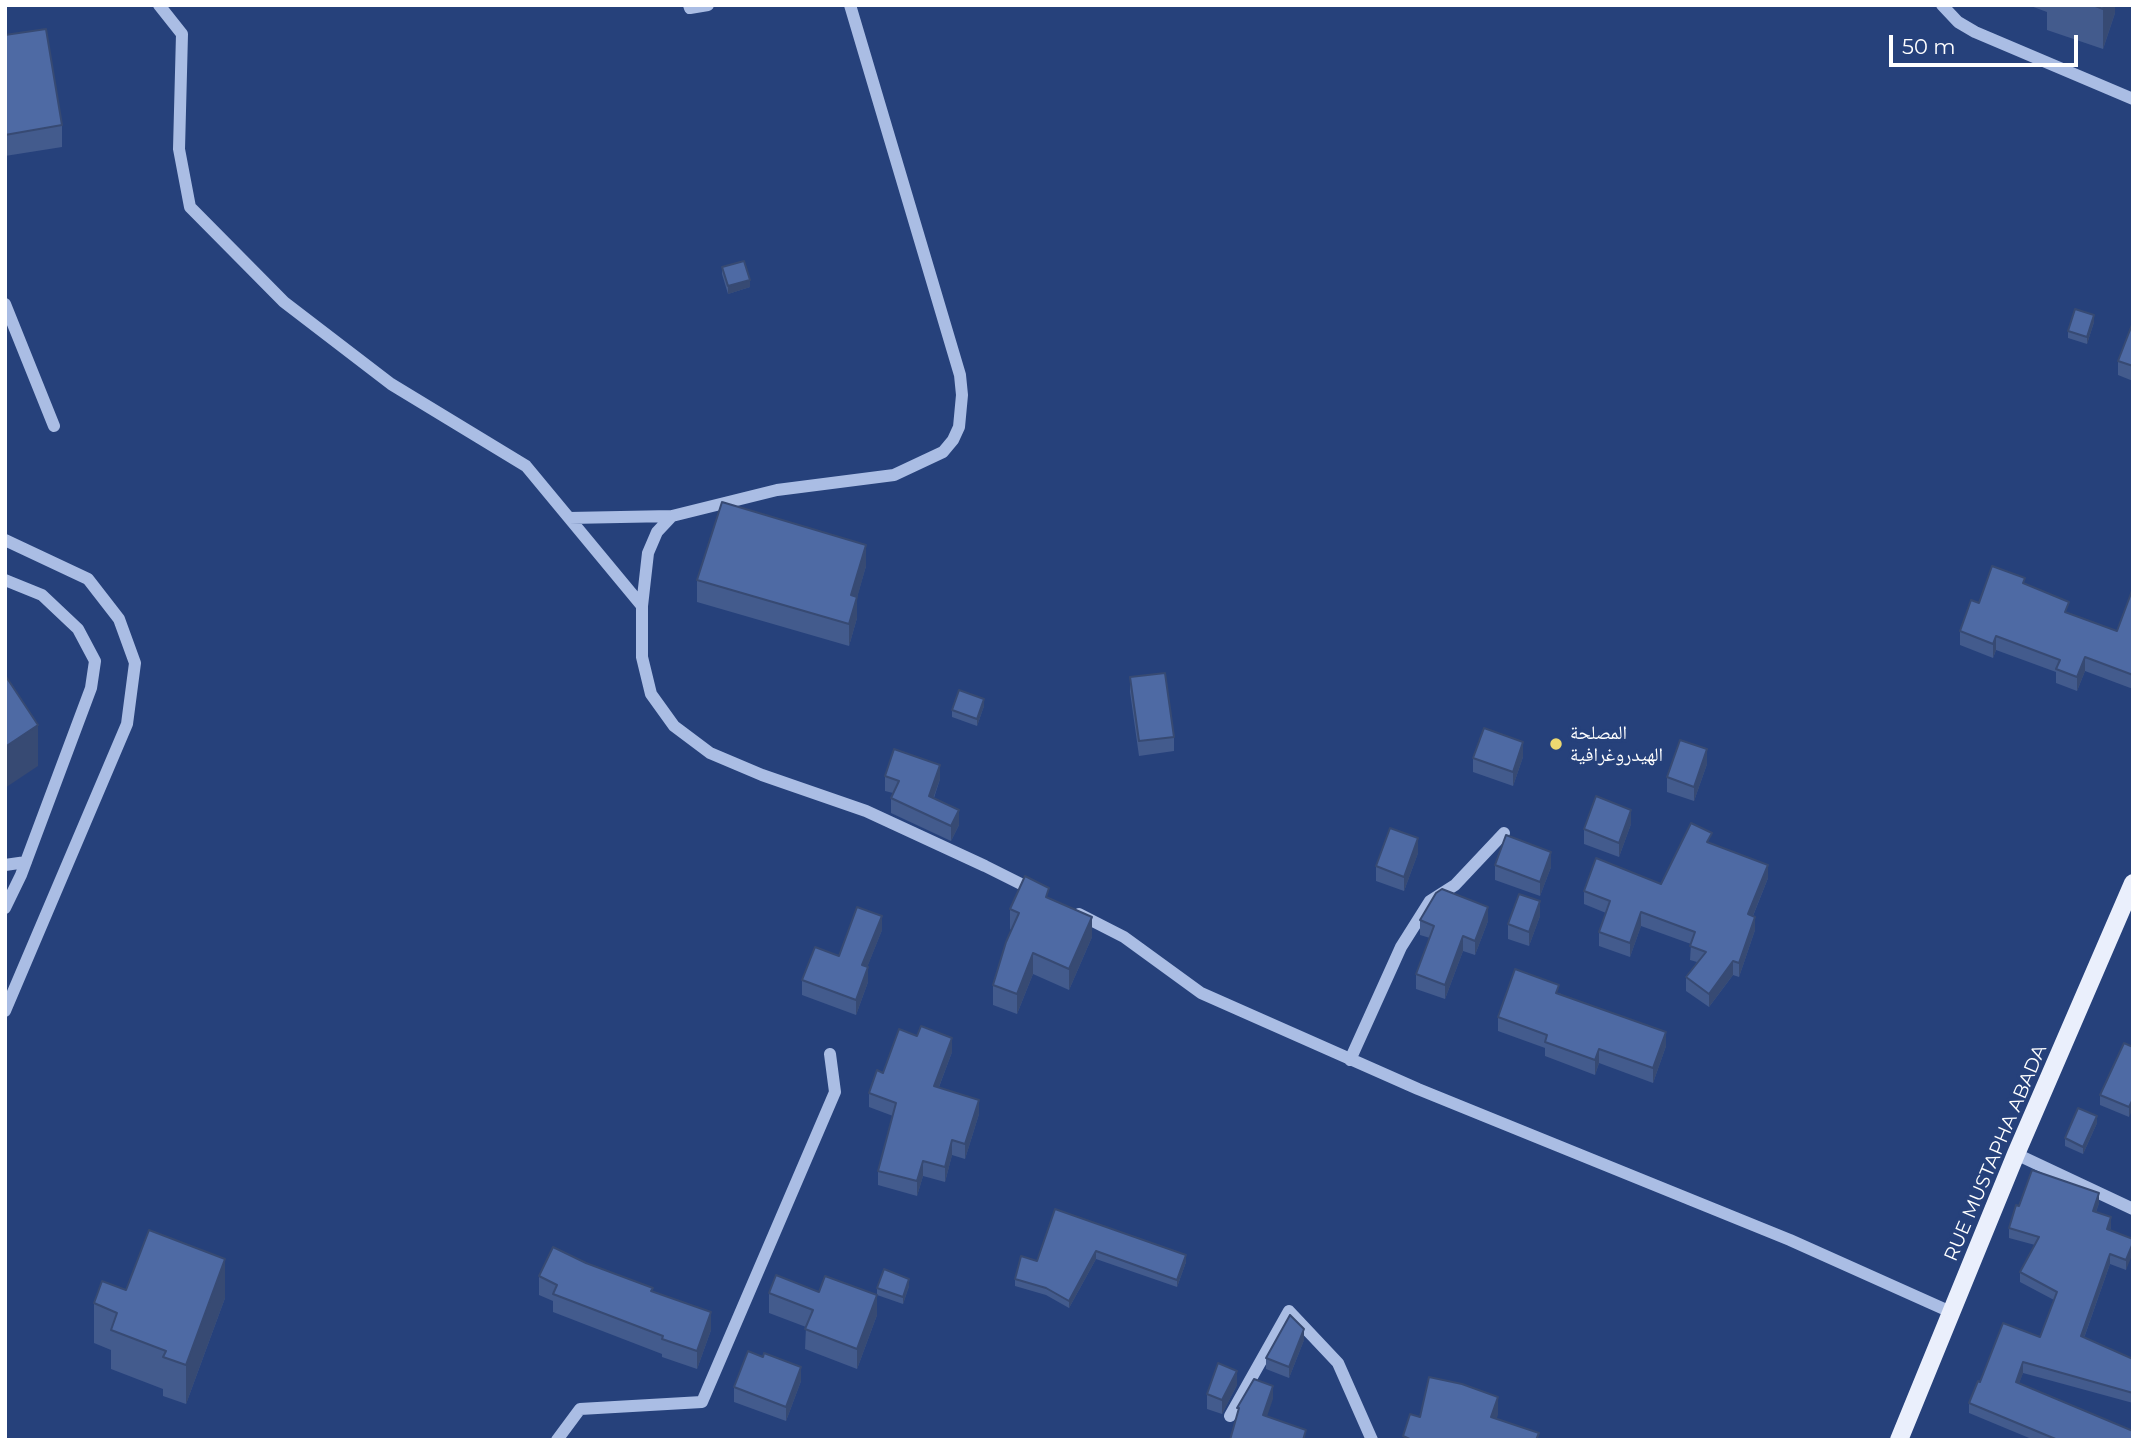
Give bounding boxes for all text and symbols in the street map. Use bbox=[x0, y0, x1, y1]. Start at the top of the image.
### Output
scale bar bbox=[1893, 21, 2082, 65]
text: 50 m bbox=[1902, 34, 1956, 59]
place label: المصلحة الهيدروغرافية bbox=[1570, 722, 1663, 766]
marker: المصلحة الهيدروغرافية bbox=[1548, 736, 1564, 752]
street label: RUE MUSTAPHA ABADA bbox=[1940, 1041, 2052, 1265]

